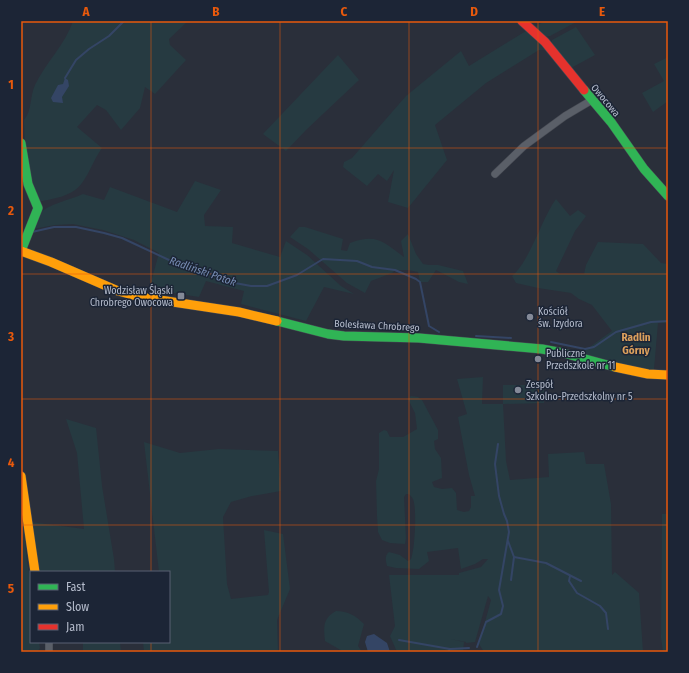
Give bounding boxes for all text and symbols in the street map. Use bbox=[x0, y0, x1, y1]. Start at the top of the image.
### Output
text: A bbox=[81, 4, 90, 19]
text: B bbox=[212, 4, 220, 19]
text: C bbox=[341, 4, 348, 19]
text: D bbox=[470, 4, 478, 19]
text: E bbox=[599, 4, 605, 19]
text: 1 bbox=[8, 77, 14, 92]
street label: Owocowa bbox=[588, 82, 622, 119]
text: 2 bbox=[7, 203, 14, 218]
water label: Radliński Potok bbox=[168, 254, 238, 289]
place label: Wodzisław Śląski Chrobrego Owocowa bbox=[90, 283, 173, 309]
marker: Wodzisław Śląski Chrobrego Owocowa bbox=[176, 291, 186, 301]
place label: Kościół św. Izydora bbox=[538, 306, 583, 330]
marker: Kościół św. Izydora bbox=[525, 312, 535, 322]
street label: Bolesława Chrobrego bbox=[334, 318, 420, 334]
text: 3 bbox=[7, 329, 14, 344]
district label: Radlin Górny bbox=[621, 331, 651, 357]
place label: Publiczne Przedszkole nr 11 bbox=[546, 348, 615, 372]
marker: Publiczne Przedszkole nr 11 bbox=[533, 354, 543, 364]
place label: Zespół Szkolno-Przedszkolny nr 5 bbox=[526, 379, 633, 403]
marker: Zespół Szkolno-Przedszkolny nr 5 bbox=[513, 385, 523, 395]
text: 4 bbox=[8, 455, 15, 470]
legend bbox=[30, 571, 170, 643]
text: Fast bbox=[66, 580, 85, 594]
text: 5 bbox=[8, 581, 14, 596]
text: Slow bbox=[66, 600, 89, 614]
text: Jam bbox=[66, 620, 84, 634]

